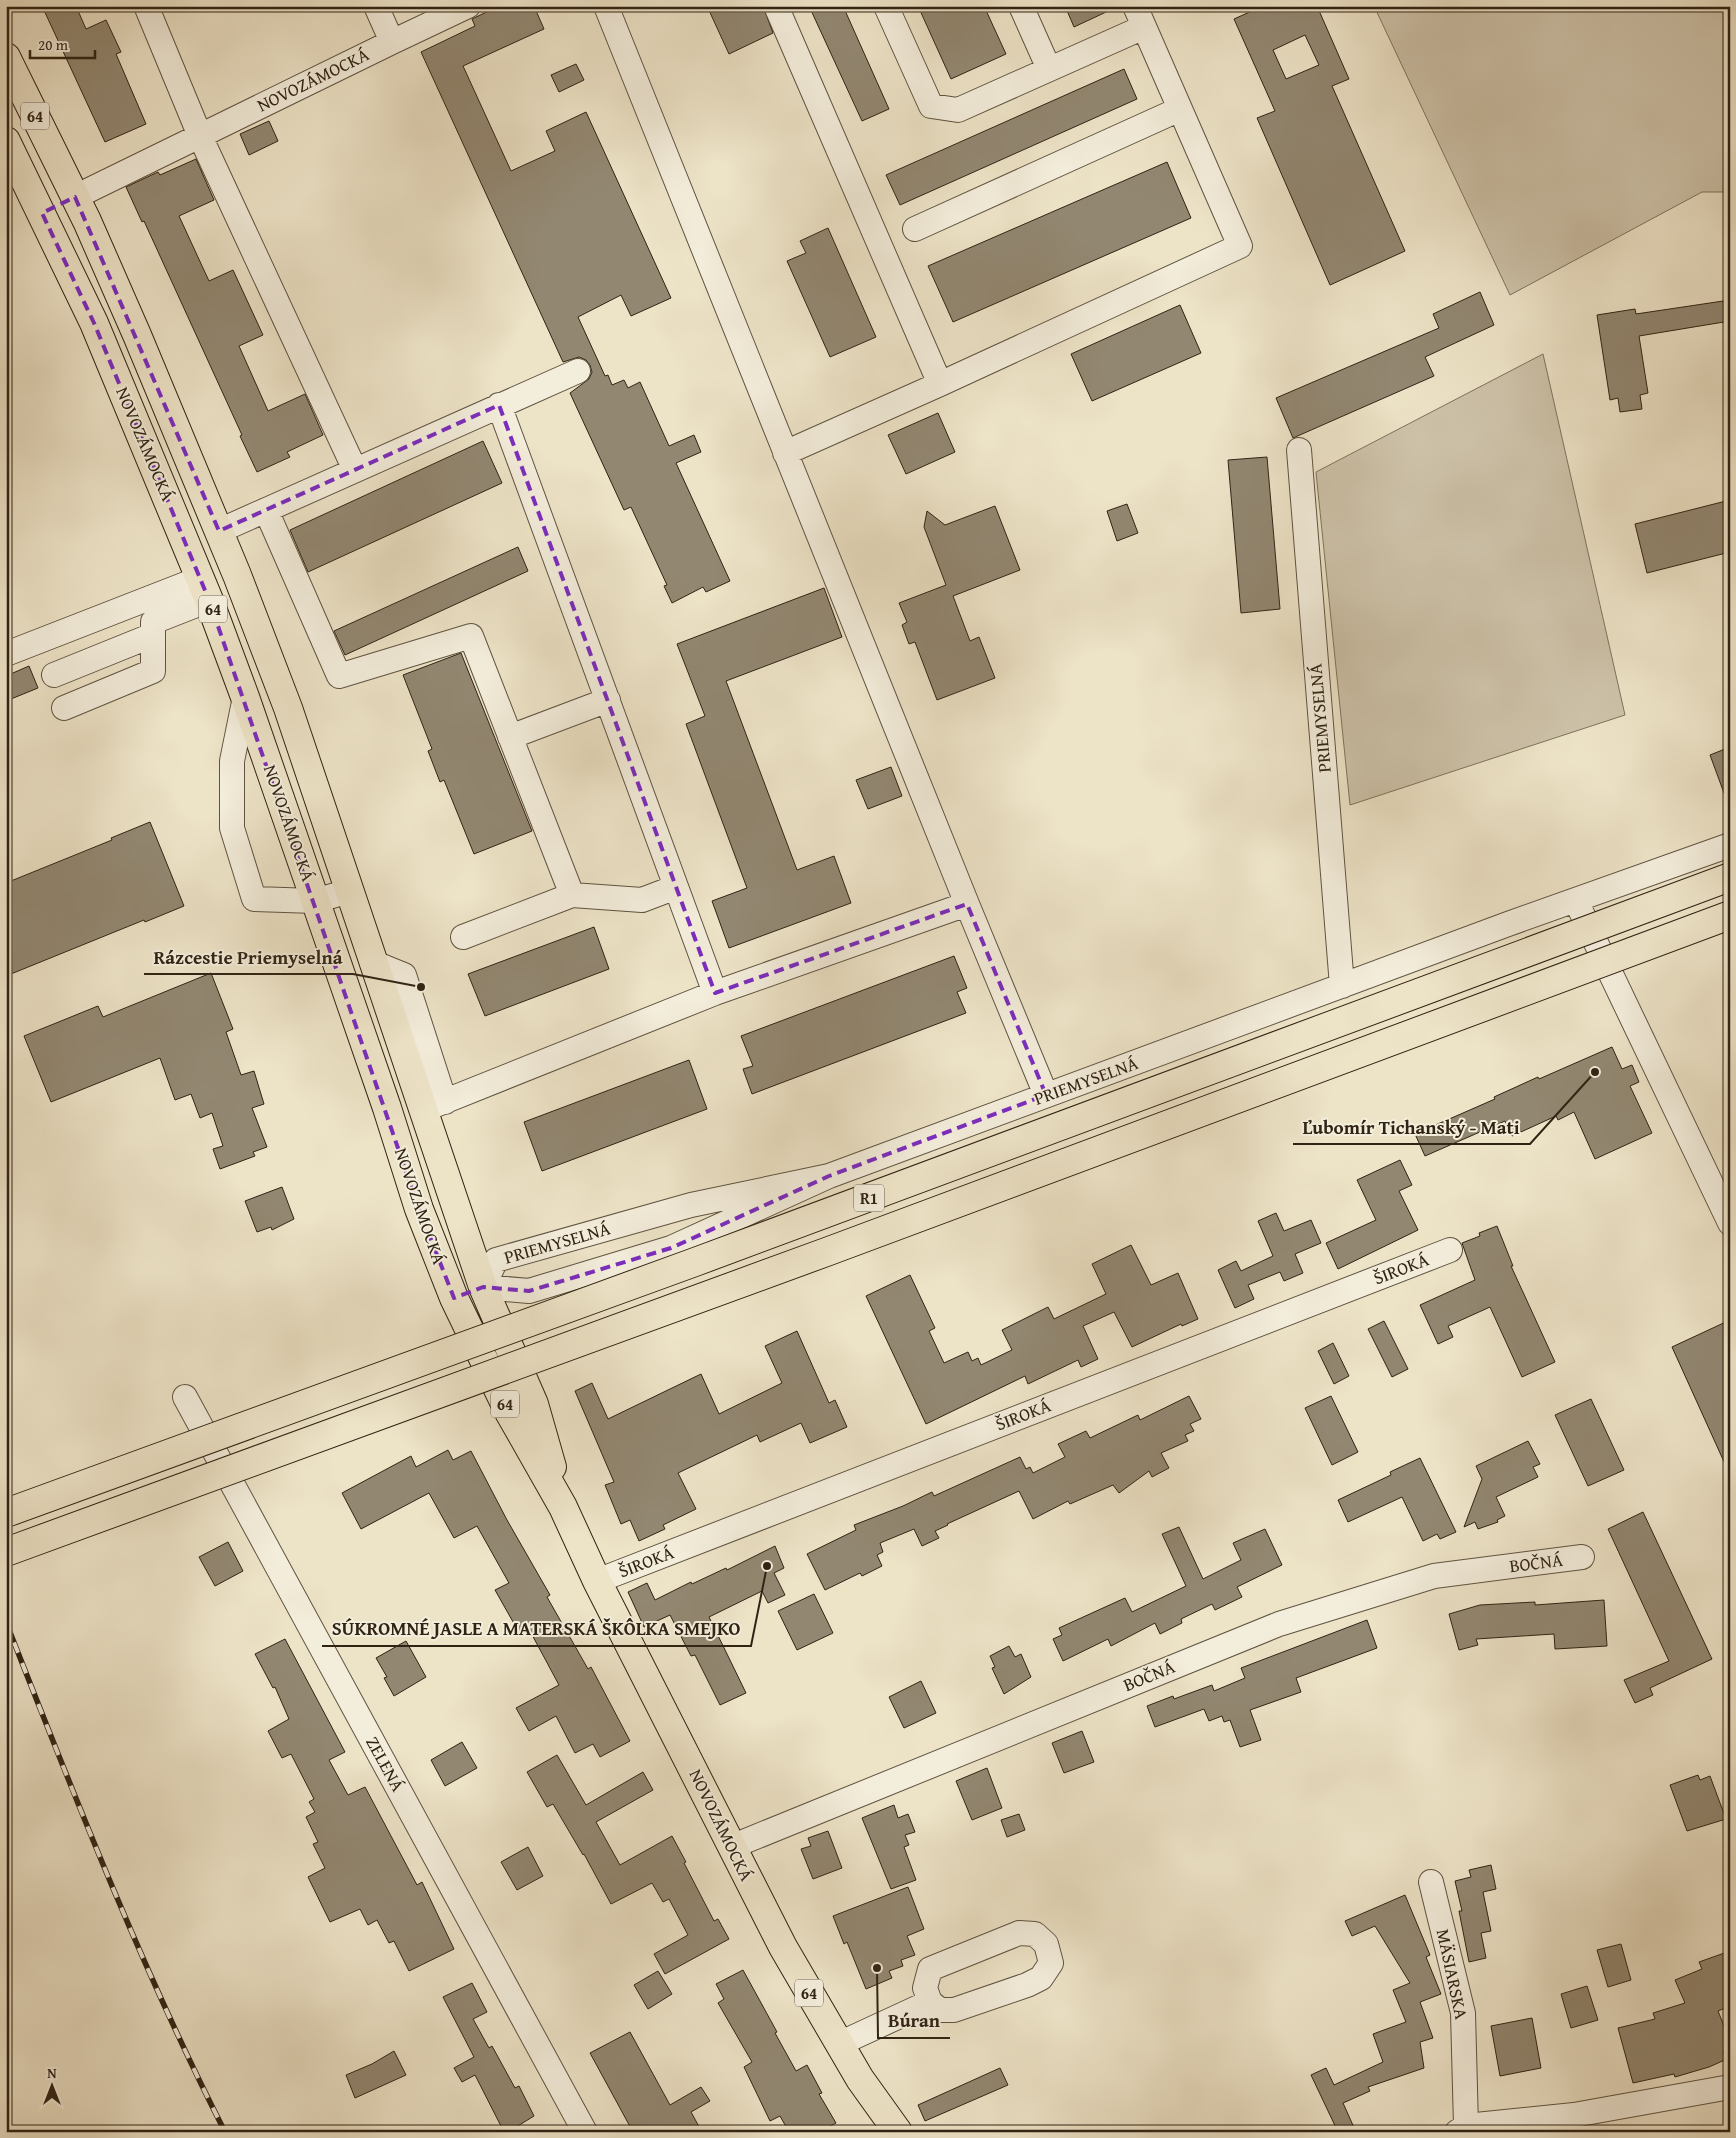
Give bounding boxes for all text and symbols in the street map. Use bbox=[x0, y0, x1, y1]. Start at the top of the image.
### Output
scale bar bbox=[30, 28, 95, 60]
text: 20 m bbox=[38, 34, 69, 55]
street label: NOVOZÁMOCKÁ bbox=[252, 41, 373, 118]
road number: 64 bbox=[21, 102, 49, 130]
street label: NOVOZÁMOCKÁ bbox=[109, 383, 182, 505]
road number: 64 bbox=[199, 596, 227, 622]
street label: PRIEMYSELNÁ bbox=[1301, 662, 1338, 774]
street label: NOVOZÁMOCKÁ bbox=[257, 761, 322, 885]
callout: Rázcestie Priemyselná bbox=[144, 940, 353, 974]
text: Rázcestie Priemyselná bbox=[154, 943, 343, 971]
street label: PRIEMYSELNÁ bbox=[1030, 1049, 1142, 1112]
callout: Ľubomír Tichanský - Mati bbox=[1293, 1110, 1530, 1144]
text: Ľubomír Tichanský - Mati bbox=[1302, 1113, 1520, 1141]
street label: NOVOZÁMOCKÁ bbox=[388, 1144, 453, 1268]
road number: R1 bbox=[854, 1184, 884, 1212]
street label: PRIEMYSELNÁ bbox=[501, 1214, 613, 1271]
street label: ŠIROKÁ bbox=[1369, 1246, 1432, 1291]
road number: 64 bbox=[491, 1390, 519, 1418]
street label: ŠIROKÁ bbox=[991, 1392, 1054, 1437]
street label: ŠIROKÁ bbox=[614, 1539, 677, 1584]
street label: BOČNÁ bbox=[1508, 1546, 1564, 1579]
callout: SÚKROMNÉ JASLE A MATERSKÁ ŠKÔLKA SMEJKO bbox=[322, 1612, 751, 1646]
text: SÚKROMNÉ JASLE A MATERSKÁ ŠKÔLKA SMEJKO bbox=[332, 1614, 740, 1642]
street label: BOČNÁ bbox=[1119, 1653, 1179, 1698]
street label: ZELENÁ bbox=[359, 1731, 412, 1796]
street label: NOVOZÁMOCKÁ bbox=[683, 1764, 760, 1885]
street label: MÄSIARSKA bbox=[1430, 1926, 1475, 2022]
road number: 64 bbox=[795, 1980, 823, 2006]
callout: Búran bbox=[878, 2004, 950, 2038]
text: Búran bbox=[888, 2006, 941, 2034]
north arrow bbox=[28, 2060, 78, 2110]
text: N bbox=[47, 2063, 57, 2083]

